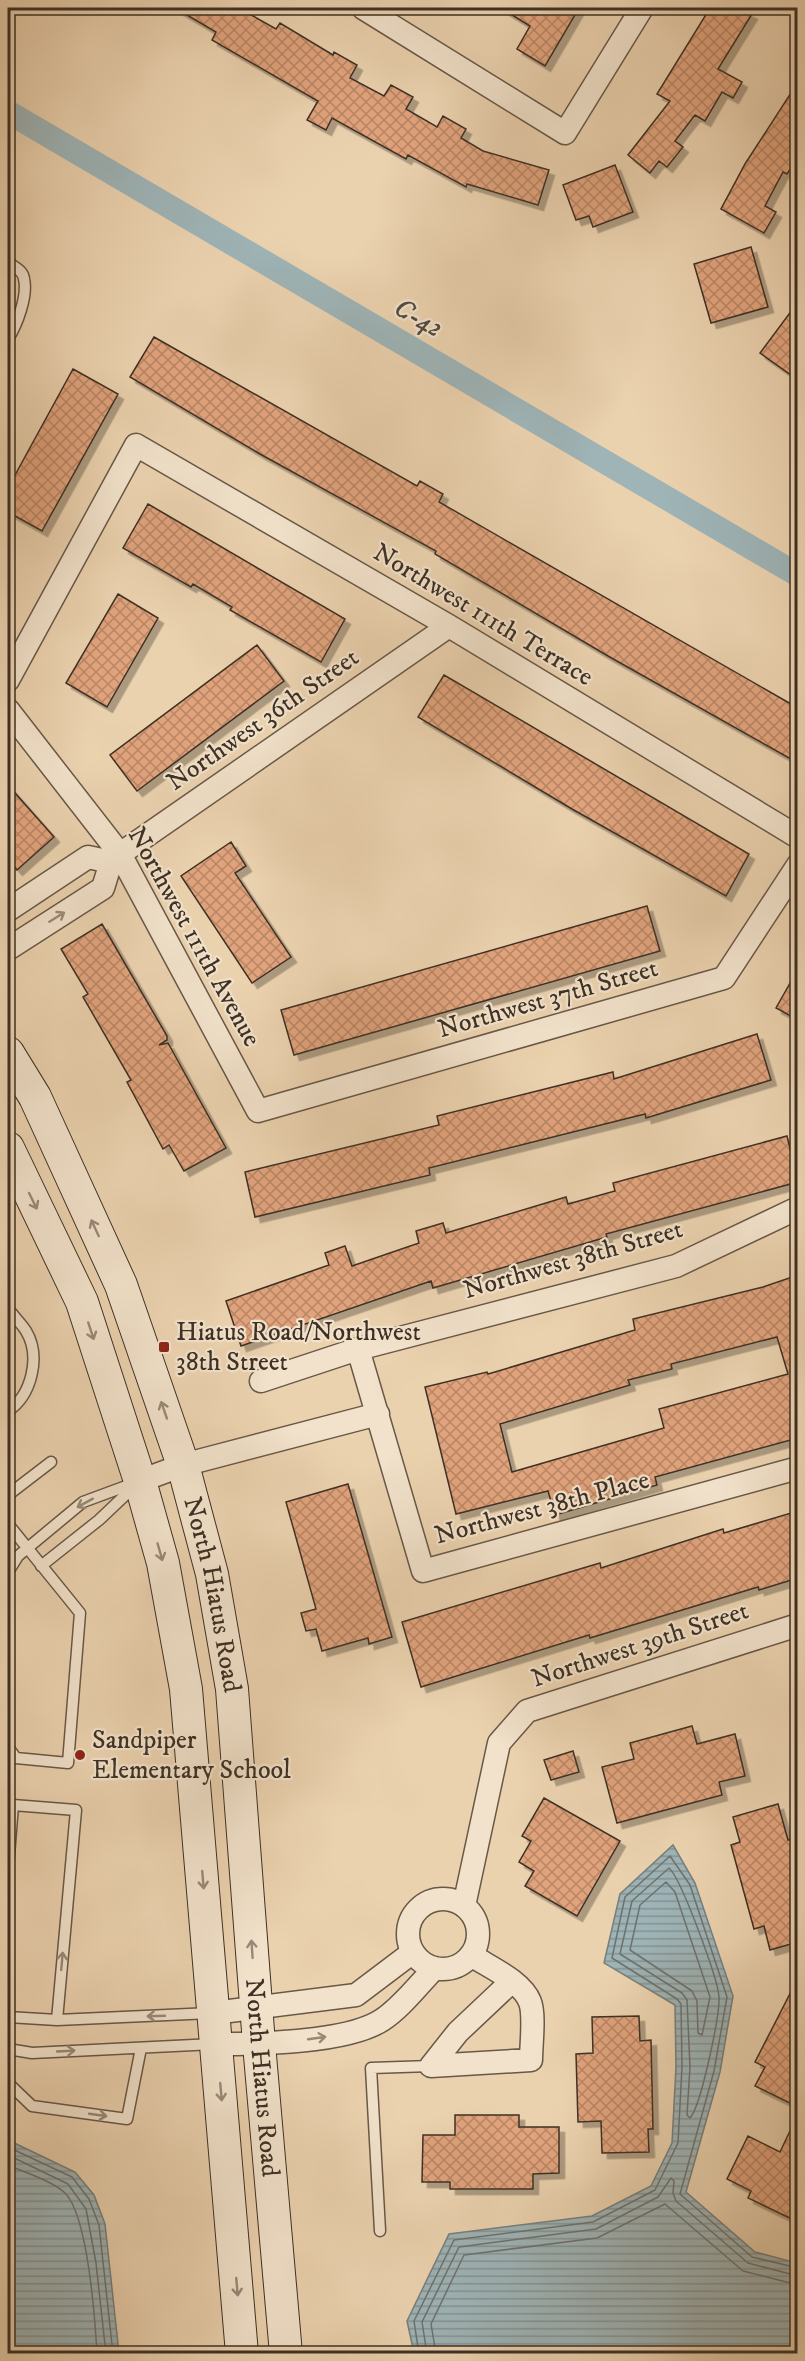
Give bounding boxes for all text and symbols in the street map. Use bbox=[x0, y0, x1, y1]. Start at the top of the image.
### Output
water label: C-42 bbox=[388, 291, 448, 345]
street label: Northwest 111th Terrace bbox=[367, 536, 599, 694]
street label: Northwest 36th Street bbox=[161, 641, 365, 799]
street label: Northwest 111th Avenue bbox=[120, 821, 268, 1053]
one-way arrow bbox=[48, 911, 65, 923]
street label: Northwest 37th Street bbox=[434, 952, 662, 1046]
one-way arrow bbox=[27, 1191, 39, 1209]
street label: Northwest 38th Street bbox=[460, 1213, 686, 1307]
one-way arrow bbox=[88, 1219, 100, 1237]
place label: Hiatus Road/Northwest 38th Street bbox=[176, 1316, 421, 1379]
one-way arrow bbox=[86, 1321, 97, 1340]
marker: Hiatus Road/Northwest 38th Street bbox=[157, 1340, 171, 1354]
one-way arrow bbox=[158, 1401, 169, 1420]
street label: Northwest 38th Place bbox=[431, 1463, 653, 1553]
street label: North Hiatus Road bbox=[176, 1493, 249, 1695]
one-way arrow bbox=[76, 1497, 94, 1509]
one-way arrow bbox=[155, 1542, 166, 1561]
street label: Northwest 39th Street bbox=[527, 1594, 753, 1696]
place label: Sandpiper Elementary School bbox=[92, 1724, 291, 1787]
marker: Sandpiper Elementary School bbox=[73, 1748, 87, 1762]
one-way arrow bbox=[198, 1870, 209, 1890]
one-way arrow bbox=[246, 1939, 257, 1959]
one-way arrow bbox=[57, 1952, 68, 1972]
street label: North Hiatus Road bbox=[238, 1977, 287, 2178]
one-way arrow bbox=[146, 2010, 166, 2021]
one-way arrow bbox=[306, 2032, 326, 2043]
one-way arrow bbox=[55, 2046, 75, 2057]
one-way arrow bbox=[216, 2082, 227, 2102]
one-way arrow bbox=[88, 2110, 108, 2121]
one-way arrow bbox=[232, 2276, 243, 2296]

